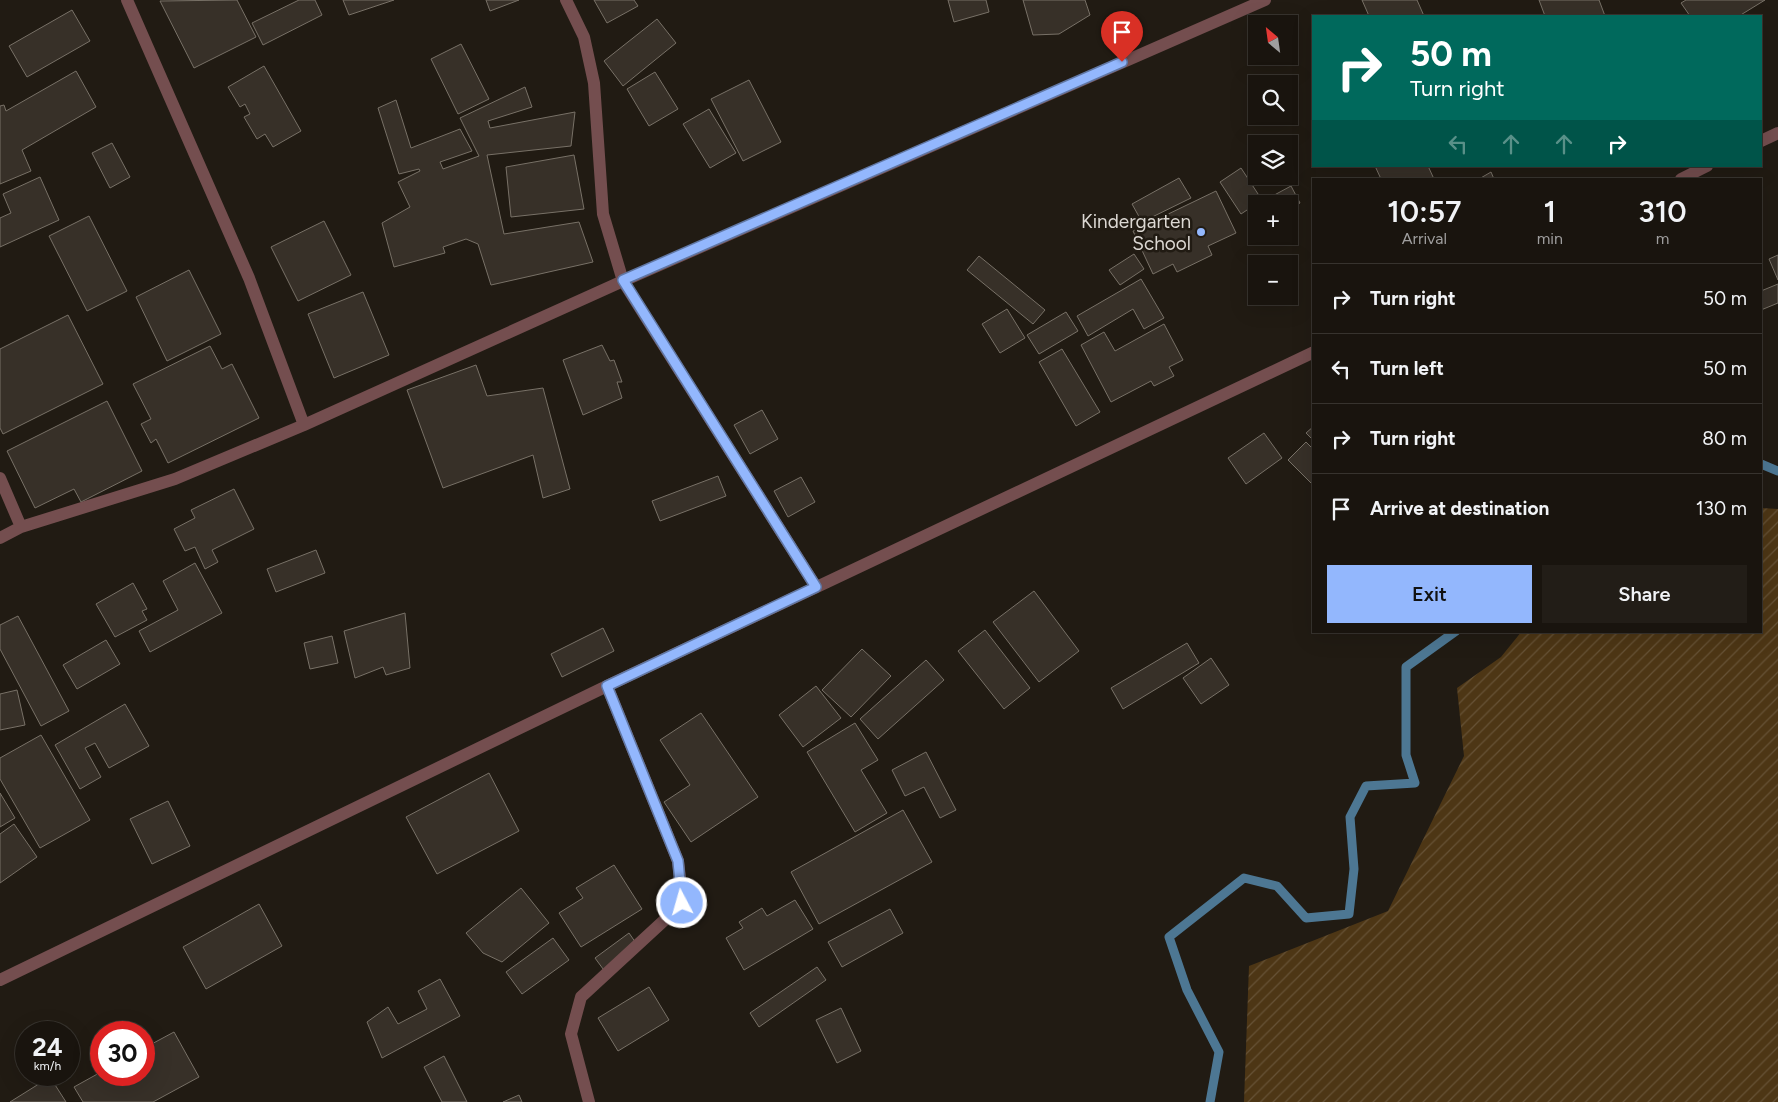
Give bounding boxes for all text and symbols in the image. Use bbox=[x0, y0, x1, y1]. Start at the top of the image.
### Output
pin bbox=[1101, 11, 1143, 62]
north arrow bbox=[1248, 15, 1298, 65]
map controls bbox=[1248, 15, 1298, 305]
icon: arrive bbox=[1108, 18, 1136, 46]
text: 50 m bbox=[1410, 33, 1492, 75]
icon: right bbox=[1327, 35, 1392, 100]
button: search bbox=[1248, 75, 1298, 125]
text: Turn right bbox=[1410, 75, 1505, 102]
icon: left bbox=[1444, 130, 1472, 158]
icon: ahead bbox=[1497, 130, 1525, 158]
icon: ahead bbox=[1550, 130, 1578, 158]
icon: right bbox=[1603, 130, 1631, 158]
button: layers bbox=[1248, 135, 1298, 185]
text: 10:57 bbox=[1387, 193, 1461, 230]
text: 1 bbox=[1544, 193, 1556, 230]
text: 310 bbox=[1638, 193, 1687, 230]
button: + bbox=[1248, 195, 1298, 245]
place label: Kindergarten School bbox=[1081, 210, 1191, 255]
marker: Kindergarten School bbox=[1195, 226, 1207, 238]
text: Arrival bbox=[1402, 229, 1447, 248]
text: min bbox=[1537, 229, 1563, 248]
text: m bbox=[1656, 229, 1669, 248]
button: − bbox=[1248, 255, 1298, 305]
icon: right bbox=[1327, 285, 1355, 313]
text: Turn right bbox=[1370, 287, 1456, 310]
text: 50 m bbox=[1703, 287, 1747, 310]
icon: left bbox=[1327, 355, 1355, 383]
text: Turn left bbox=[1370, 357, 1444, 380]
text: 50 m bbox=[1703, 357, 1747, 380]
icon: right bbox=[1327, 425, 1355, 453]
text: Turn right bbox=[1370, 427, 1456, 450]
text: 80 m bbox=[1702, 427, 1747, 450]
icon: arrive bbox=[1327, 495, 1355, 523]
text: Arrive at destination bbox=[1370, 497, 1549, 520]
text: 130 m bbox=[1696, 497, 1747, 520]
button: Exit bbox=[1327, 565, 1532, 623]
button: Share bbox=[1542, 565, 1747, 623]
position arrow bbox=[655, 876, 707, 928]
speed limit sign: 30 bbox=[90, 1021, 155, 1086]
text: 24 bbox=[32, 1032, 63, 1062]
text: km/h bbox=[34, 1059, 61, 1073]

